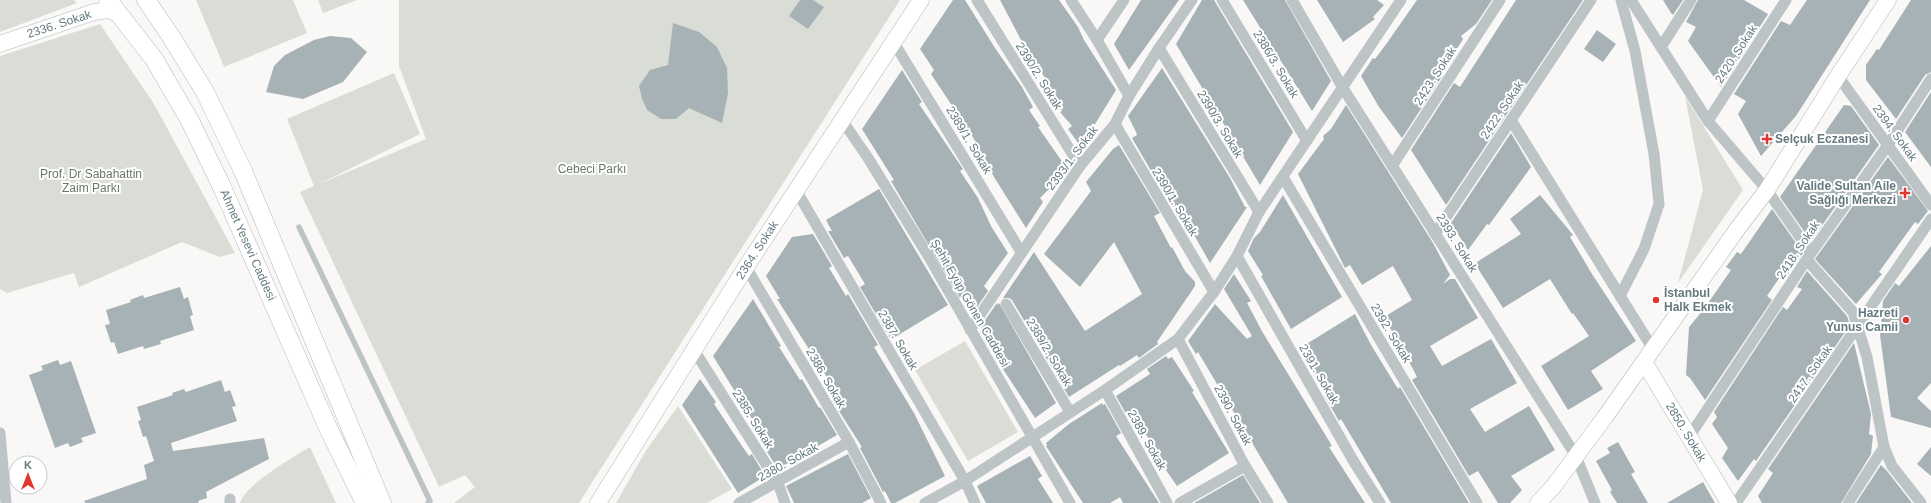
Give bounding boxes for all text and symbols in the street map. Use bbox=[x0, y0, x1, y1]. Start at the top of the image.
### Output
street label: 2336. Sokak bbox=[25, 7, 94, 41]
street label: 2420. Sokak bbox=[1712, 21, 1761, 86]
street label: 2386/3. Sokak bbox=[1250, 28, 1302, 101]
street label: 2390/2. Sokak bbox=[1013, 40, 1066, 113]
street label: 2423. Sokak bbox=[1411, 43, 1460, 108]
street label: 2422. Sokak bbox=[1478, 78, 1527, 142]
street label: 2390/3. Sokak bbox=[1194, 88, 1246, 161]
street label: 2394. Sokak bbox=[1870, 102, 1921, 165]
street label: 2389/1. Sokak bbox=[943, 104, 995, 177]
street label: 2393/1. Sokak bbox=[1043, 122, 1101, 193]
place label: Selçuk Eczanesi bbox=[1775, 132, 1868, 146]
marker: Selçuk Eczanesi bbox=[1762, 134, 1772, 144]
park label: Cebeci Parkı bbox=[558, 162, 626, 176]
street label: 2390/1. Sokak bbox=[1149, 166, 1201, 239]
park label: Prof. Dr Sabahattin Zaim Parkı bbox=[40, 167, 142, 195]
place label: Valide Sultan Aile Sağlığı Merkezi bbox=[1796, 179, 1896, 207]
street label: Ahmet Yesevi Caddesi bbox=[217, 187, 279, 303]
marker: Valide Sultan Aile Sağlığı Merkezi bbox=[1899, 187, 1911, 199]
street label: 2393. Sokak bbox=[1433, 211, 1481, 276]
street label: 2364. Sokak bbox=[733, 217, 782, 282]
street label: 2418. Sokak bbox=[1774, 218, 1823, 282]
street label: Şehit Eyüp Gönen Caddesi bbox=[928, 237, 1012, 369]
place label: İstanbul Halk Ekmek bbox=[1664, 285, 1732, 314]
marker: İstanbul Halk Ekmek bbox=[1651, 295, 1661, 305]
street label: 2392. Sokak bbox=[1368, 301, 1415, 366]
place label: Hazreti Yunus Camii bbox=[1826, 306, 1898, 334]
street label: 2387. Sokak bbox=[875, 308, 921, 373]
marker: Hazreti Yunus Camii bbox=[1901, 315, 1911, 325]
street label: 2389/2. Sokak bbox=[1023, 316, 1075, 389]
street label: 2391. Sokak bbox=[1296, 342, 1342, 407]
street label: 2417. Sokak bbox=[1785, 342, 1835, 405]
street label: 2386. Sokak bbox=[803, 346, 849, 411]
street label: 2390. Sokak bbox=[1211, 382, 1255, 449]
street label: 2385. Sokak bbox=[729, 387, 777, 452]
street label: 2850. Sokak bbox=[1663, 400, 1710, 465]
street label: 2389. Sokak bbox=[1125, 407, 1170, 473]
street label: 2380. Sokak bbox=[755, 439, 821, 484]
north arrow bbox=[8, 455, 48, 495]
text: K bbox=[24, 459, 32, 471]

